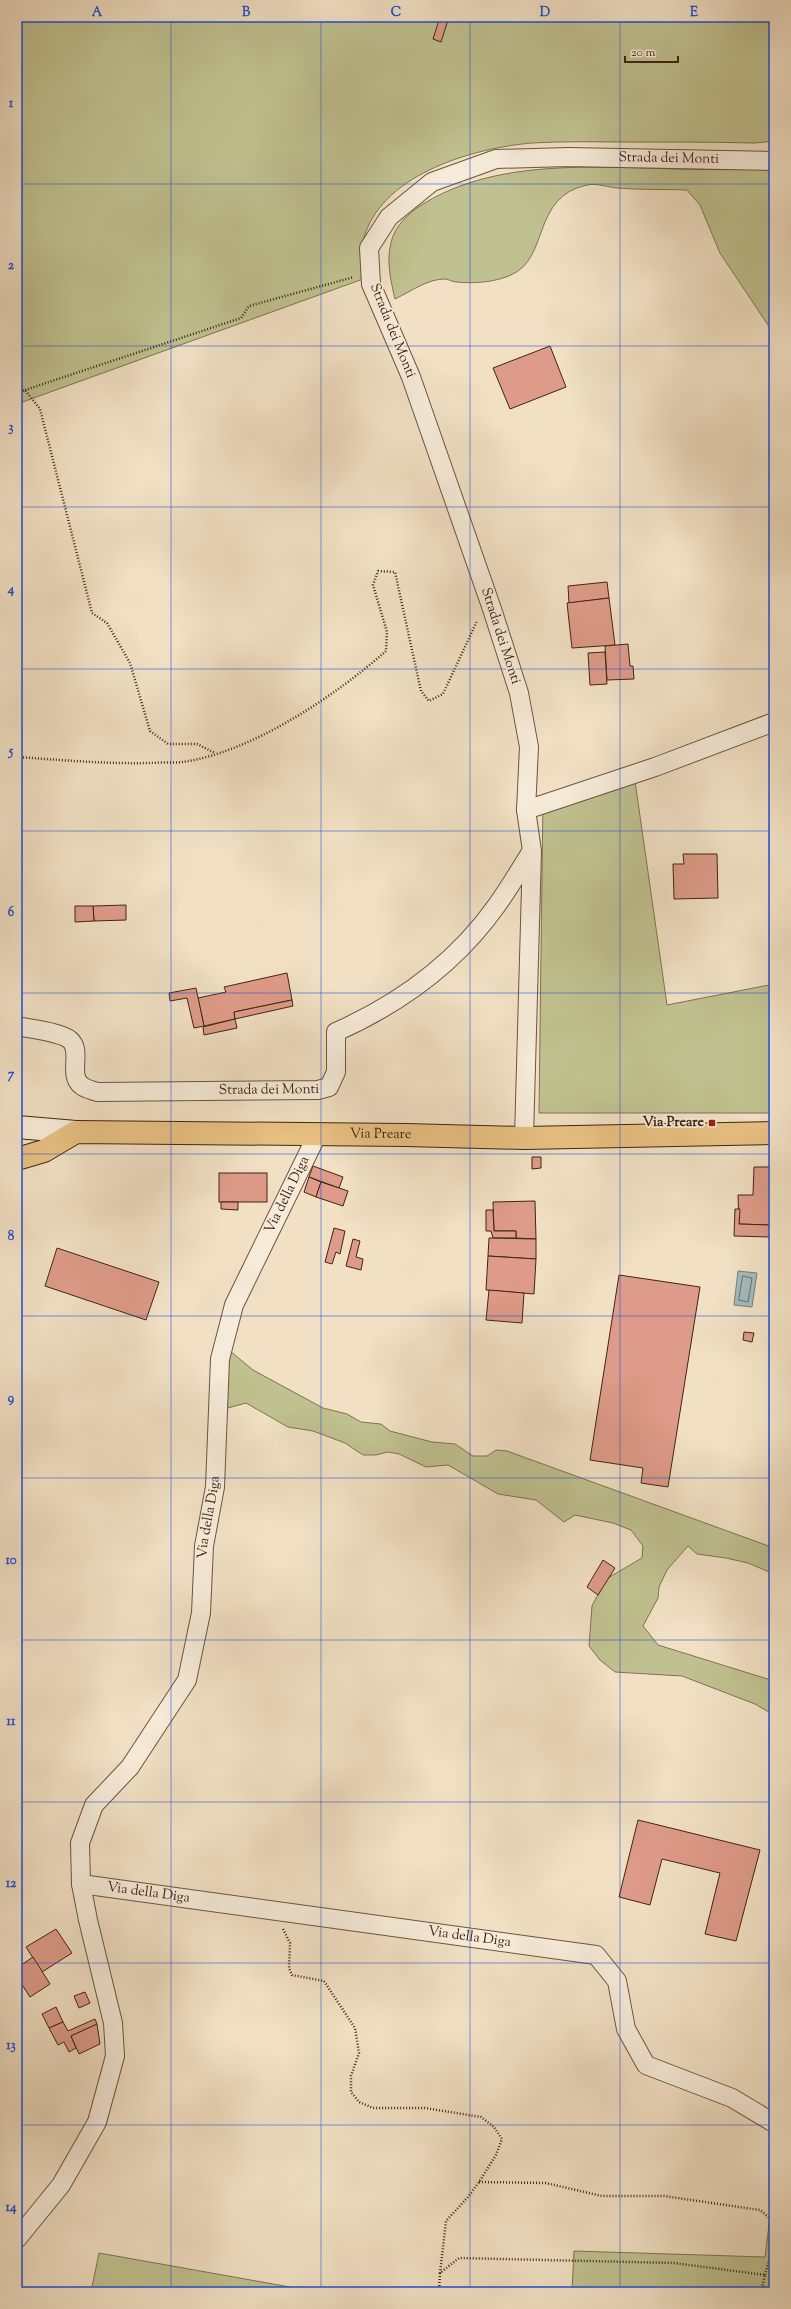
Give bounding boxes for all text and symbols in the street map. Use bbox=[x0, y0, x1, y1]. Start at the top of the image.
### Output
text: A bbox=[92, 4, 103, 22]
text: B bbox=[242, 4, 251, 22]
text: C bbox=[391, 4, 401, 22]
text: D bbox=[540, 4, 550, 22]
text: E bbox=[690, 4, 698, 22]
scale bar bbox=[625, 38, 678, 64]
text: 20 m bbox=[631, 44, 656, 62]
text: 1 bbox=[9, 95, 14, 113]
street label: Strada dei Monti bbox=[618, 148, 719, 170]
text: 2 bbox=[8, 257, 15, 275]
street label: Strada dei Monti bbox=[364, 281, 420, 381]
text: 3 bbox=[8, 419, 14, 437]
text: 4 bbox=[7, 581, 15, 599]
street label: Strada dei Monti bbox=[475, 585, 525, 687]
text: 5 bbox=[8, 743, 14, 761]
text: 6 bbox=[8, 904, 15, 922]
text: 7 bbox=[8, 1066, 15, 1084]
street label: Strada dei Monti bbox=[219, 1080, 319, 1101]
place label: Via Preare bbox=[643, 1113, 704, 1133]
marker: Via Preare bbox=[707, 1118, 717, 1128]
street label: Via Preare bbox=[350, 1124, 412, 1145]
street label: Via della Diga bbox=[260, 1153, 315, 1237]
text: 8 bbox=[8, 1228, 15, 1246]
text: 9 bbox=[8, 1390, 15, 1408]
street label: Via della Diga bbox=[193, 1475, 225, 1559]
text: 10 bbox=[5, 1552, 17, 1570]
text: 11 bbox=[7, 1713, 16, 1731]
text: 12 bbox=[6, 1875, 17, 1893]
street label: Via della Diga bbox=[106, 1878, 192, 1909]
street label: Via della Diga bbox=[426, 1922, 513, 1953]
text: 13 bbox=[6, 2037, 16, 2055]
text: 14 bbox=[6, 2199, 17, 2217]

